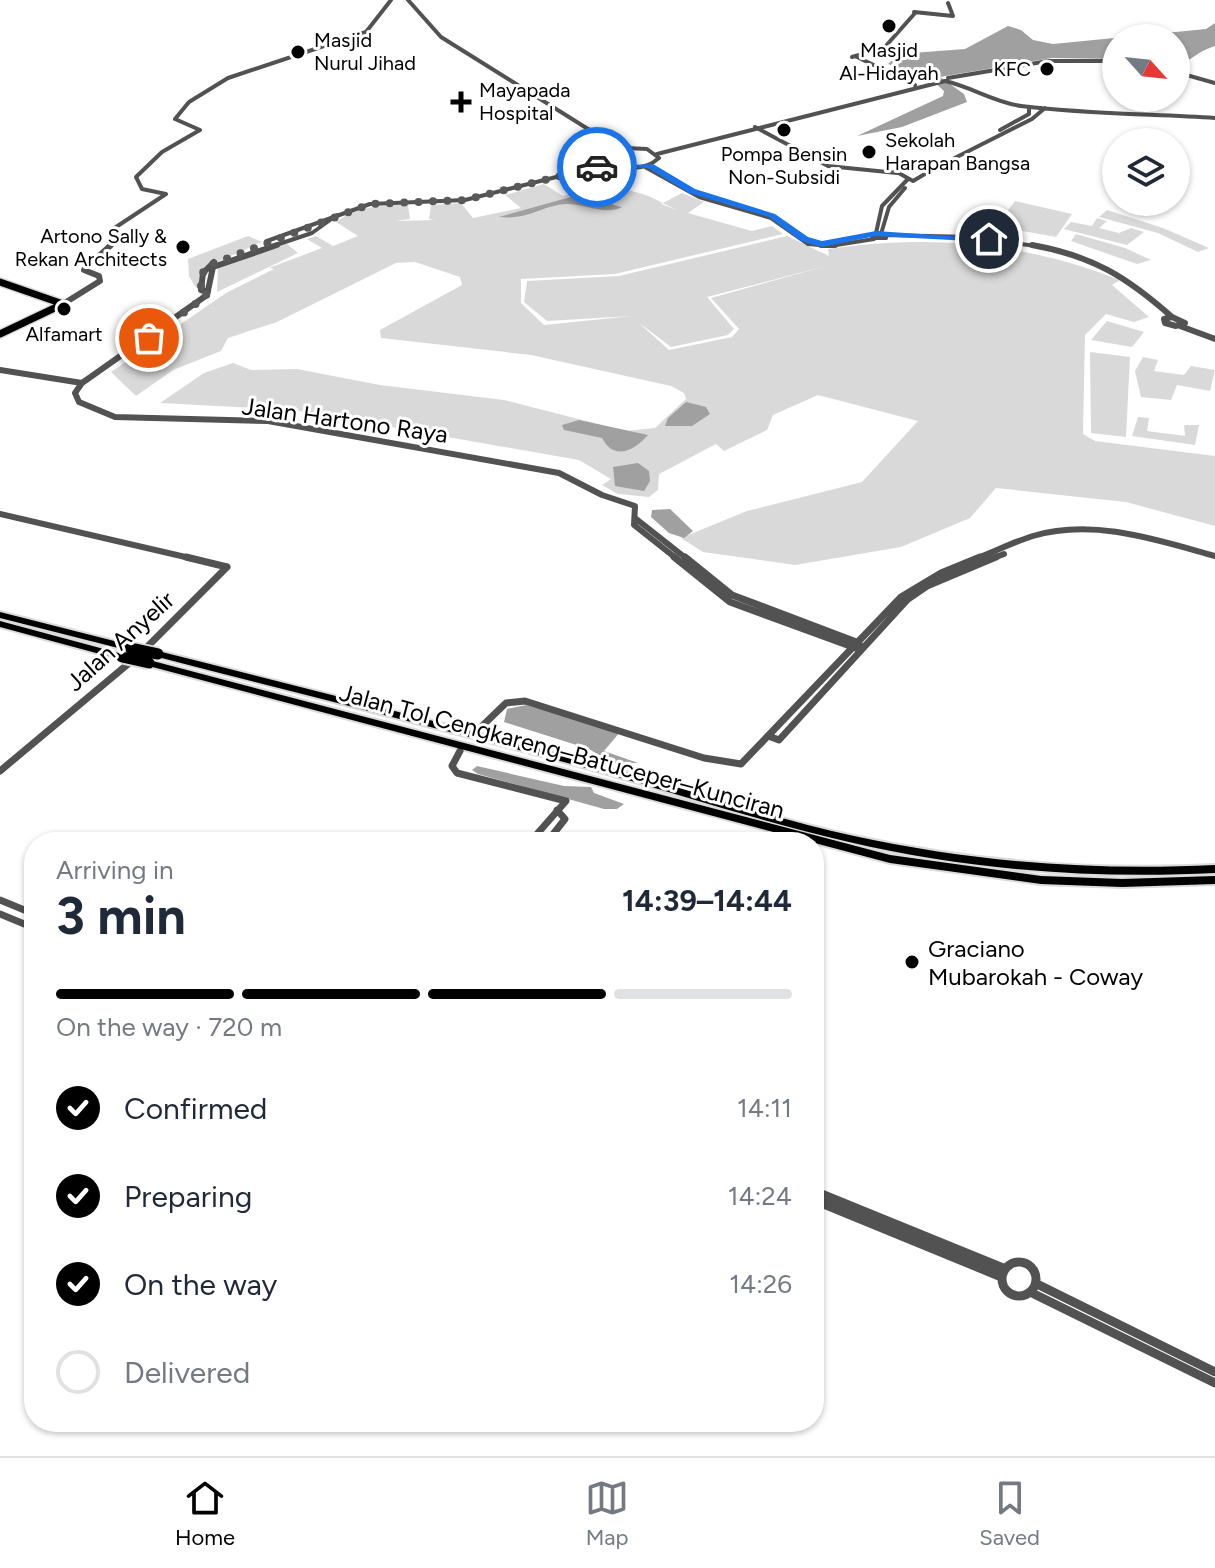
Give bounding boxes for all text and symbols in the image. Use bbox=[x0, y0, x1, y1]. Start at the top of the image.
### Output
marker: Masjid Al-Hidayah bbox=[880, 17, 898, 35]
north arrow bbox=[1102, 24, 1190, 112]
map controls bbox=[1102, 24, 1190, 216]
place label: Masjid Nurul Jihad bbox=[314, 28, 416, 75]
place label: Masjid Al-Hidayah bbox=[839, 38, 939, 85]
marker: Masjid Nurul Jihad bbox=[289, 43, 307, 61]
place label: KFC bbox=[994, 57, 1031, 81]
marker: KFC bbox=[1038, 60, 1056, 78]
place label: Mayapada Hospital bbox=[479, 78, 570, 125]
marker: Mayapada Hospital bbox=[450, 91, 472, 113]
marker: Pompa Bensin Non-Subsidi bbox=[775, 121, 793, 139]
courier bbox=[557, 127, 637, 207]
place label: Sekolah Harapan Bangsa bbox=[885, 128, 1030, 175]
button: layers bbox=[1102, 128, 1190, 216]
place label: Pompa Bensin Non-Subsidi bbox=[721, 142, 847, 189]
marker: Sekolah Harapan Bangsa bbox=[860, 143, 878, 161]
icon: car bbox=[575, 145, 619, 189]
pin bbox=[955, 205, 1023, 273]
icon: home bbox=[967, 217, 1011, 261]
place label: Artono Sally & Rekan Architects bbox=[15, 224, 167, 271]
marker: Artono Sally & Rekan Architects bbox=[174, 238, 192, 256]
marker: Alfamart bbox=[55, 300, 73, 318]
pin bbox=[115, 304, 183, 372]
icon: bag bbox=[127, 316, 171, 360]
place label: Alfamart bbox=[26, 322, 103, 346]
street label: Jalan Hartono Raya bbox=[240, 391, 450, 449]
street label: Jalan Anyelir bbox=[60, 585, 180, 697]
street label: Jalan Tol Cengkareng–Batuceper–Kunciran bbox=[336, 678, 788, 824]
text: Arriving in bbox=[56, 854, 174, 886]
text: 14:39–14:44 bbox=[622, 882, 792, 919]
text: 3 min bbox=[56, 885, 186, 947]
place label: Graciano Mubarokah - Coway bbox=[928, 934, 1143, 991]
marker: Graciano Mubarokah - Coway bbox=[903, 953, 921, 971]
text: On the way · 720 m bbox=[56, 1011, 282, 1043]
icon: check bbox=[56, 1086, 100, 1130]
text: Confirmed bbox=[124, 1090, 267, 1127]
text: 14:11 bbox=[737, 1092, 792, 1124]
icon: check bbox=[56, 1174, 100, 1218]
text: Preparing bbox=[124, 1178, 252, 1215]
text: 14:24 bbox=[728, 1180, 792, 1212]
icon: check bbox=[56, 1262, 100, 1306]
text: On the way bbox=[124, 1266, 277, 1303]
text: 14:26 bbox=[729, 1268, 792, 1300]
text: Delivered bbox=[124, 1354, 250, 1391]
tab: Home bbox=[175, 1476, 235, 1551]
tab: Map bbox=[585, 1476, 629, 1551]
tab: Saved bbox=[979, 1476, 1040, 1551]

